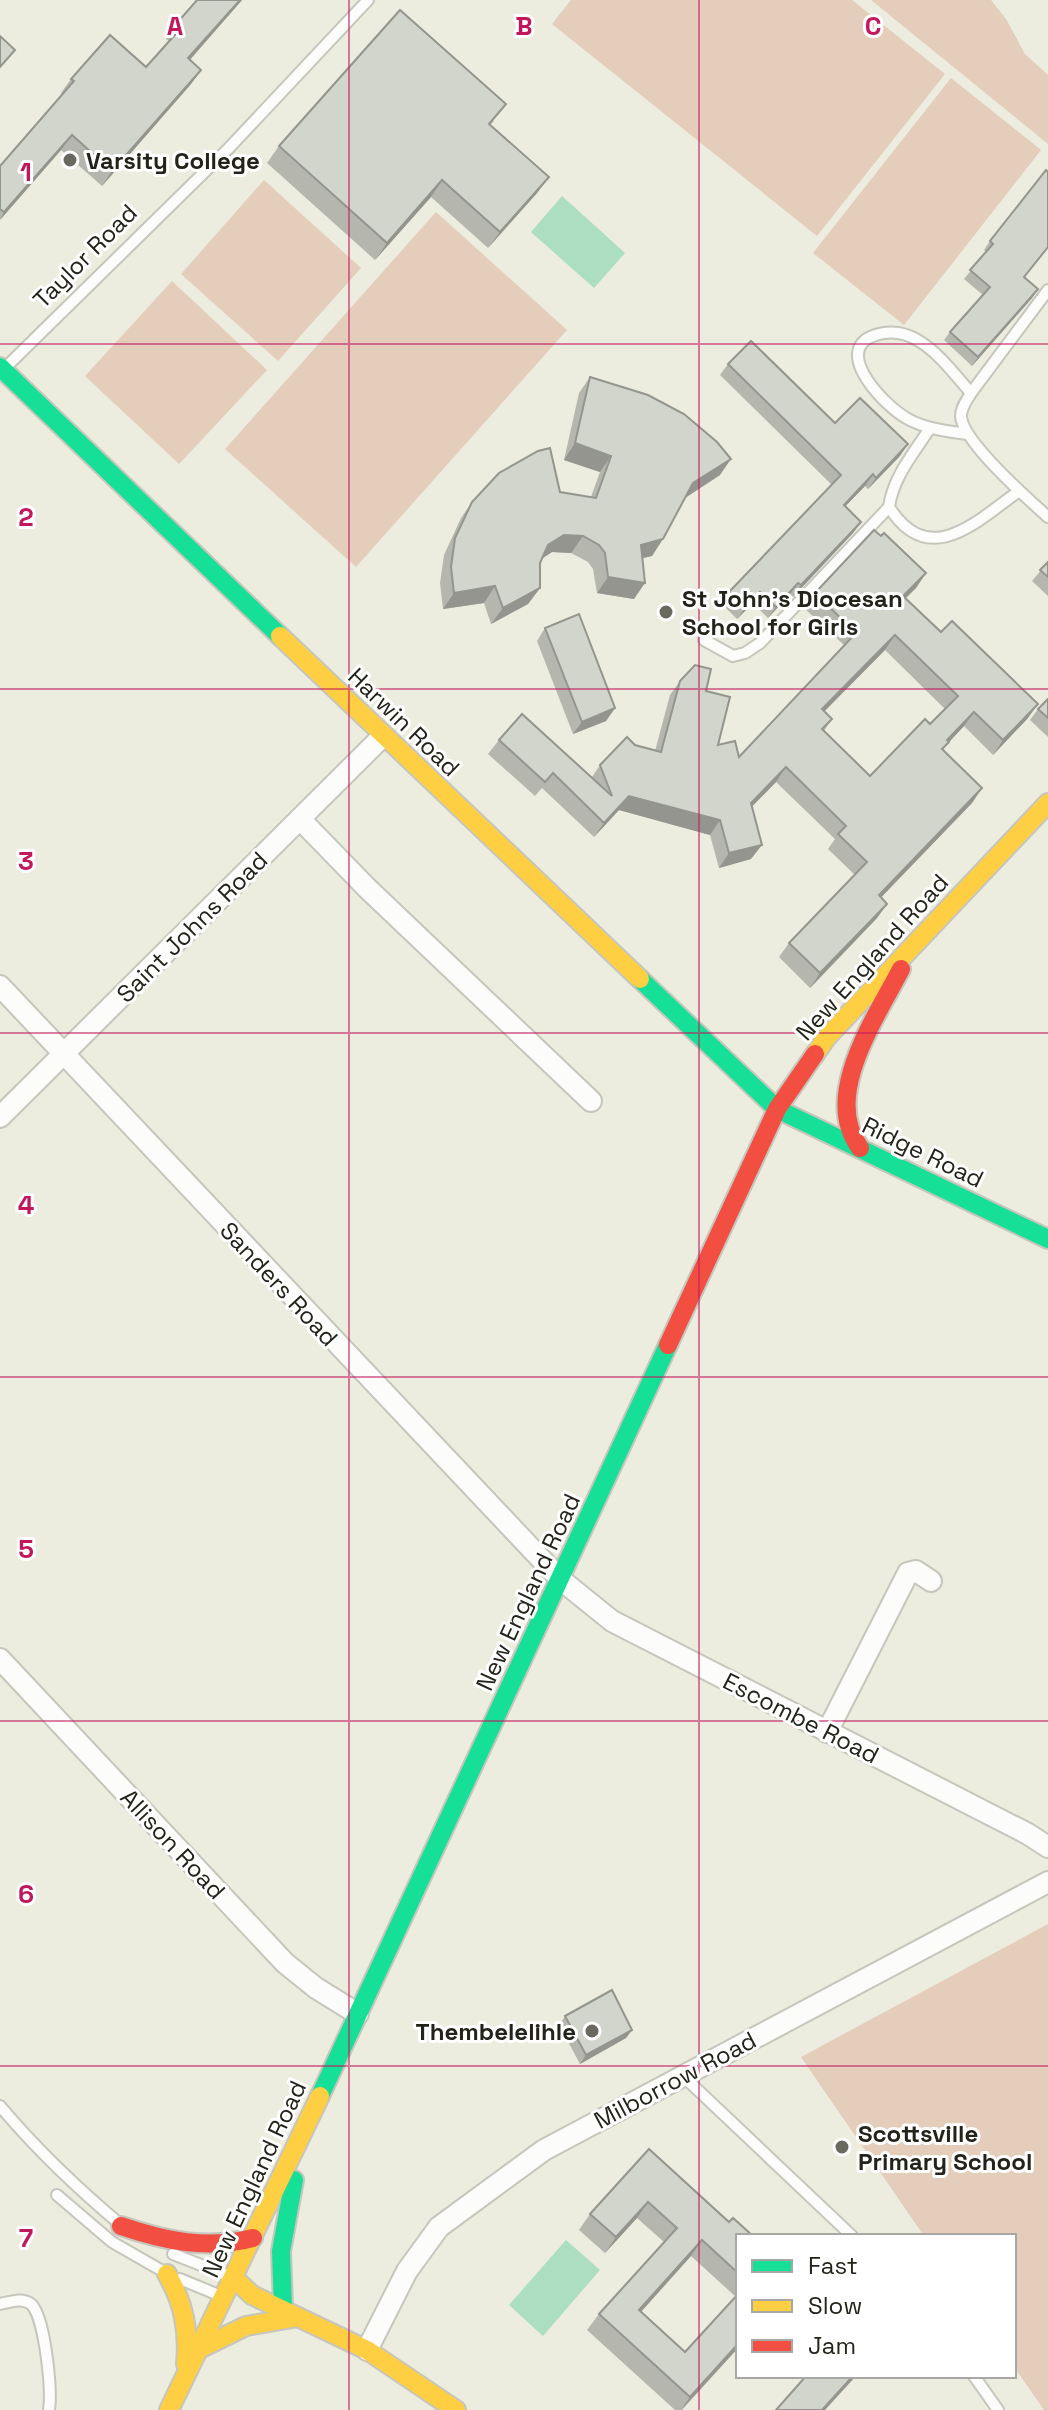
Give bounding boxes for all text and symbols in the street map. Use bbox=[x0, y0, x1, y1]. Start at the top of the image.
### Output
text: A bbox=[167, 9, 184, 43]
text: B bbox=[515, 9, 533, 43]
text: C bbox=[865, 9, 881, 43]
place label: Varsity College bbox=[86, 145, 260, 176]
marker: Varsity College bbox=[61, 151, 79, 169]
text: 1 bbox=[20, 155, 32, 189]
street label: Taylor Road bbox=[26, 197, 144, 315]
text: 2 bbox=[18, 500, 34, 534]
place label: St John's Diocesan School for Girls bbox=[682, 583, 903, 642]
marker: St John's Diocesan School for Girls bbox=[657, 603, 675, 621]
street label: Harwin Road bbox=[342, 661, 466, 783]
text: 3 bbox=[18, 844, 34, 878]
street label: Saint Johns Road bbox=[110, 845, 274, 1009]
street label: New England Road bbox=[789, 867, 955, 1047]
street label: Ridge Road bbox=[857, 1109, 989, 1195]
text: 4 bbox=[18, 1188, 34, 1222]
street label: Sanders Road bbox=[213, 1215, 345, 1353]
street label: New England Road bbox=[469, 1489, 587, 1695]
text: 5 bbox=[18, 1532, 34, 1566]
street label: Escombe Road bbox=[718, 1665, 884, 1771]
street label: Allison Road bbox=[114, 1782, 232, 1906]
text: 6 bbox=[18, 1877, 34, 1911]
place label: Thembelelihle bbox=[416, 2016, 576, 2047]
marker: Thembelelihle bbox=[583, 2022, 601, 2040]
street label: Milborrow Road bbox=[589, 2024, 761, 2136]
street label: New England Road bbox=[195, 2076, 313, 2282]
place label: Scottsville Primary School bbox=[858, 2118, 1032, 2177]
marker: Scottsville Primary School bbox=[833, 2138, 851, 2156]
text: 7 bbox=[19, 2221, 33, 2255]
legend bbox=[736, 2234, 1016, 2378]
text: Fast bbox=[808, 2250, 858, 2281]
text: Slow bbox=[808, 2290, 862, 2321]
text: Jam bbox=[808, 2330, 856, 2361]

